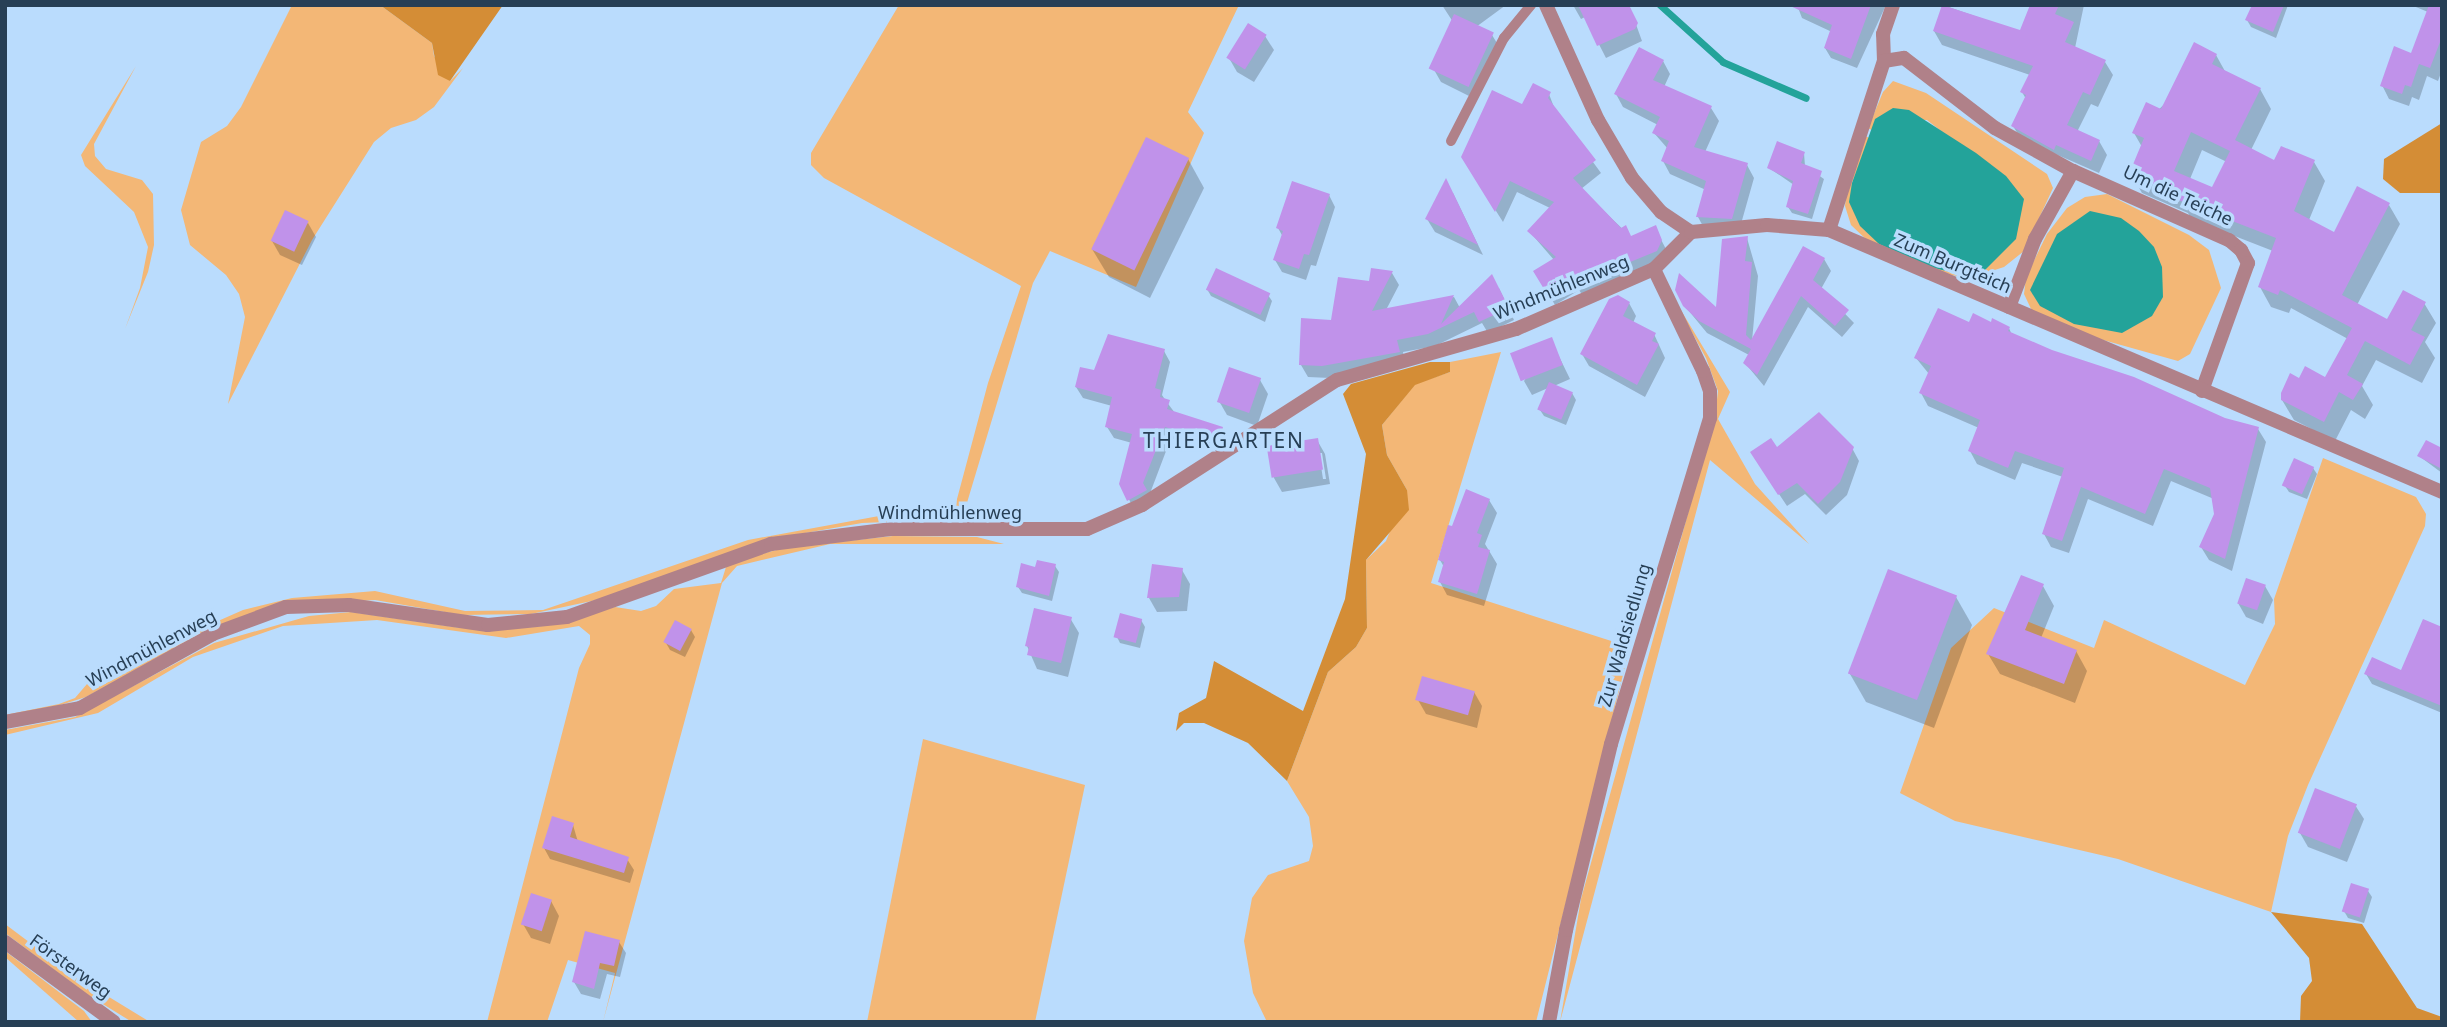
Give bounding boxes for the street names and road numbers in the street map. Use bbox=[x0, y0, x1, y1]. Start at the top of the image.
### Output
street label: Um die Teiche bbox=[2120, 160, 2236, 230]
street label: Zum Burgteich bbox=[1891, 229, 2015, 297]
street label: Windmühlenweg bbox=[1490, 250, 1632, 324]
street label: Windmühlenweg bbox=[878, 501, 1022, 523]
street label: Zur Waldsiedlung bbox=[1593, 561, 1655, 709]
street label: Windmühlenweg bbox=[82, 605, 220, 691]
street label: Försterweg bbox=[26, 929, 116, 1003]

